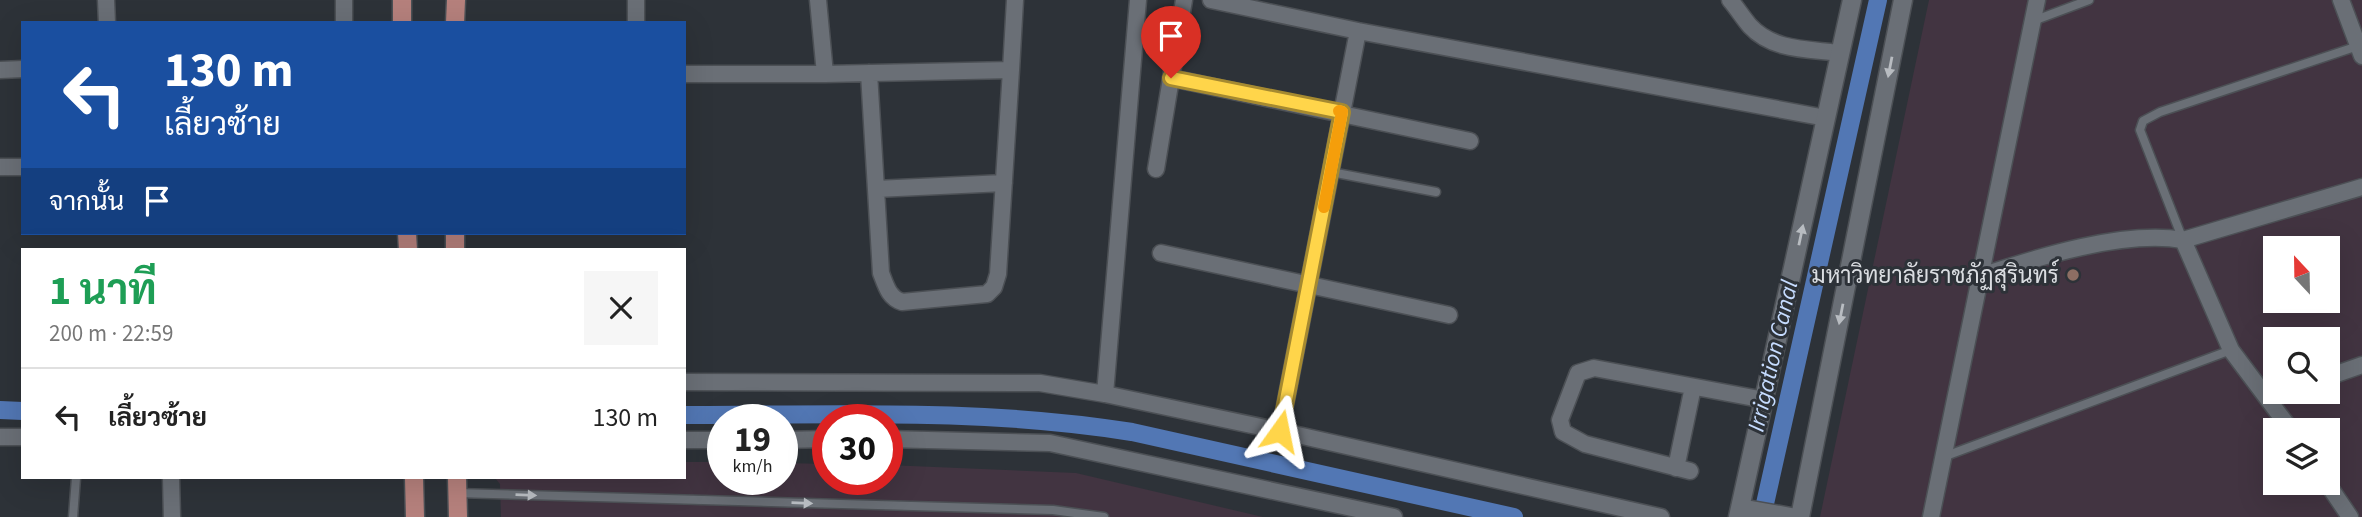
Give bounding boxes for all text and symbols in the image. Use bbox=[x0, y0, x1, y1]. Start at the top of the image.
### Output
pin bbox=[1141, 6, 1201, 78]
icon: arrive bbox=[1152, 17, 1190, 55]
text: 130 m bbox=[164, 36, 293, 106]
icon: left bbox=[49, 49, 140, 140]
one-way arrow bbox=[1884, 56, 1895, 78]
text: เลี้ยวซ้าย bbox=[164, 102, 281, 148]
icon: arrive bbox=[138, 182, 176, 220]
text: จากนั้น bbox=[49, 183, 124, 220]
one-way arrow bbox=[1796, 224, 1807, 246]
north arrow bbox=[2263, 236, 2340, 313]
map controls bbox=[2263, 236, 2340, 495]
place label: มหาวิทยาลัยราชภัฏสุรินทร์ bbox=[1812, 259, 2059, 292]
text: 1 นาที bbox=[49, 261, 157, 321]
marker: มหาวิทยาลัยราชภัฏสุรินทร์ bbox=[2065, 267, 2081, 283]
button: close bbox=[584, 271, 658, 345]
water label: Irrigation Canal bbox=[1739, 277, 1807, 435]
one-way arrow bbox=[1835, 303, 1846, 325]
text: 200 m · 22:59 bbox=[49, 317, 173, 350]
button: search bbox=[2263, 327, 2340, 404]
position arrow bbox=[1243, 394, 1317, 468]
icon: left bbox=[49, 398, 87, 436]
text: เลี้ยวซ้าย bbox=[108, 399, 207, 436]
text: 130 m bbox=[592, 399, 658, 436]
speed limit sign: 30 bbox=[812, 404, 903, 495]
text: 19 bbox=[734, 415, 771, 465]
button: layers bbox=[2263, 418, 2340, 495]
text: km/h bbox=[733, 454, 772, 479]
one-way arrow bbox=[515, 489, 537, 500]
one-way arrow bbox=[791, 497, 813, 509]

